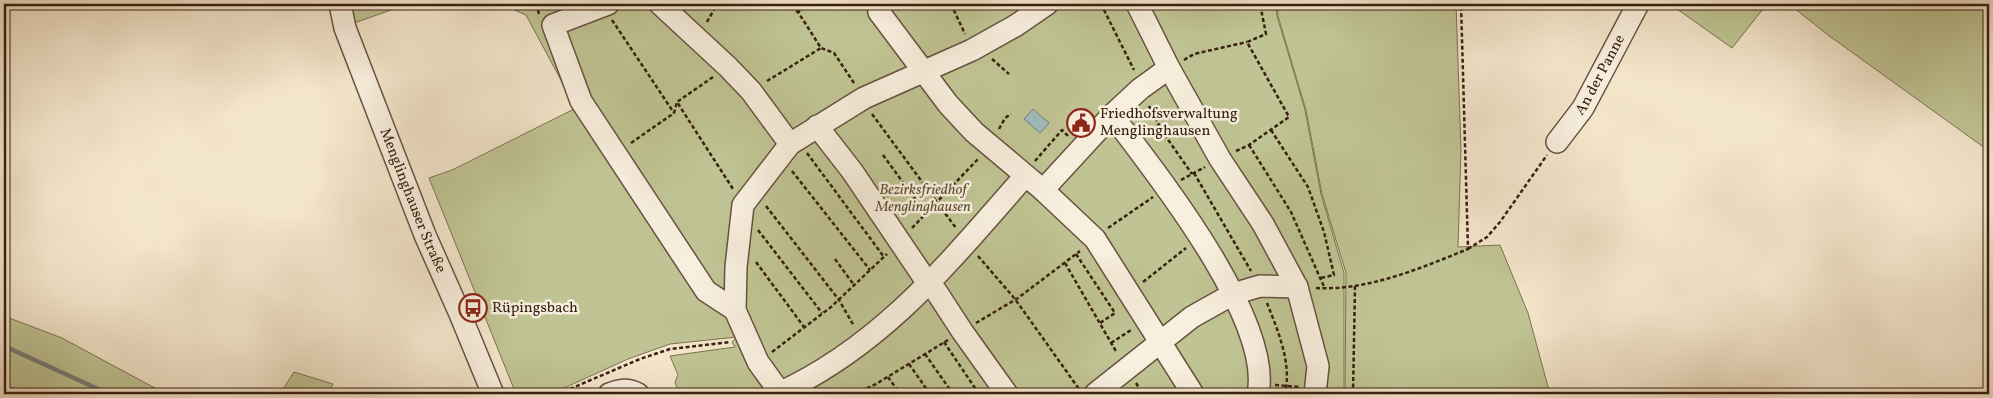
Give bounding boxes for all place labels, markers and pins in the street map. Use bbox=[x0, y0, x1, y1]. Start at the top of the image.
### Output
place label: Friedhofsverwaltung Menglinghausen bbox=[1100, 104, 1238, 142]
public building icon: Friedhofsverwaltung Menglinghausen bbox=[1066, 108, 1096, 138]
bus stop icon: Rüpingsbach bbox=[458, 293, 488, 323]
place label: Rüpingsbach bbox=[492, 298, 578, 319]

